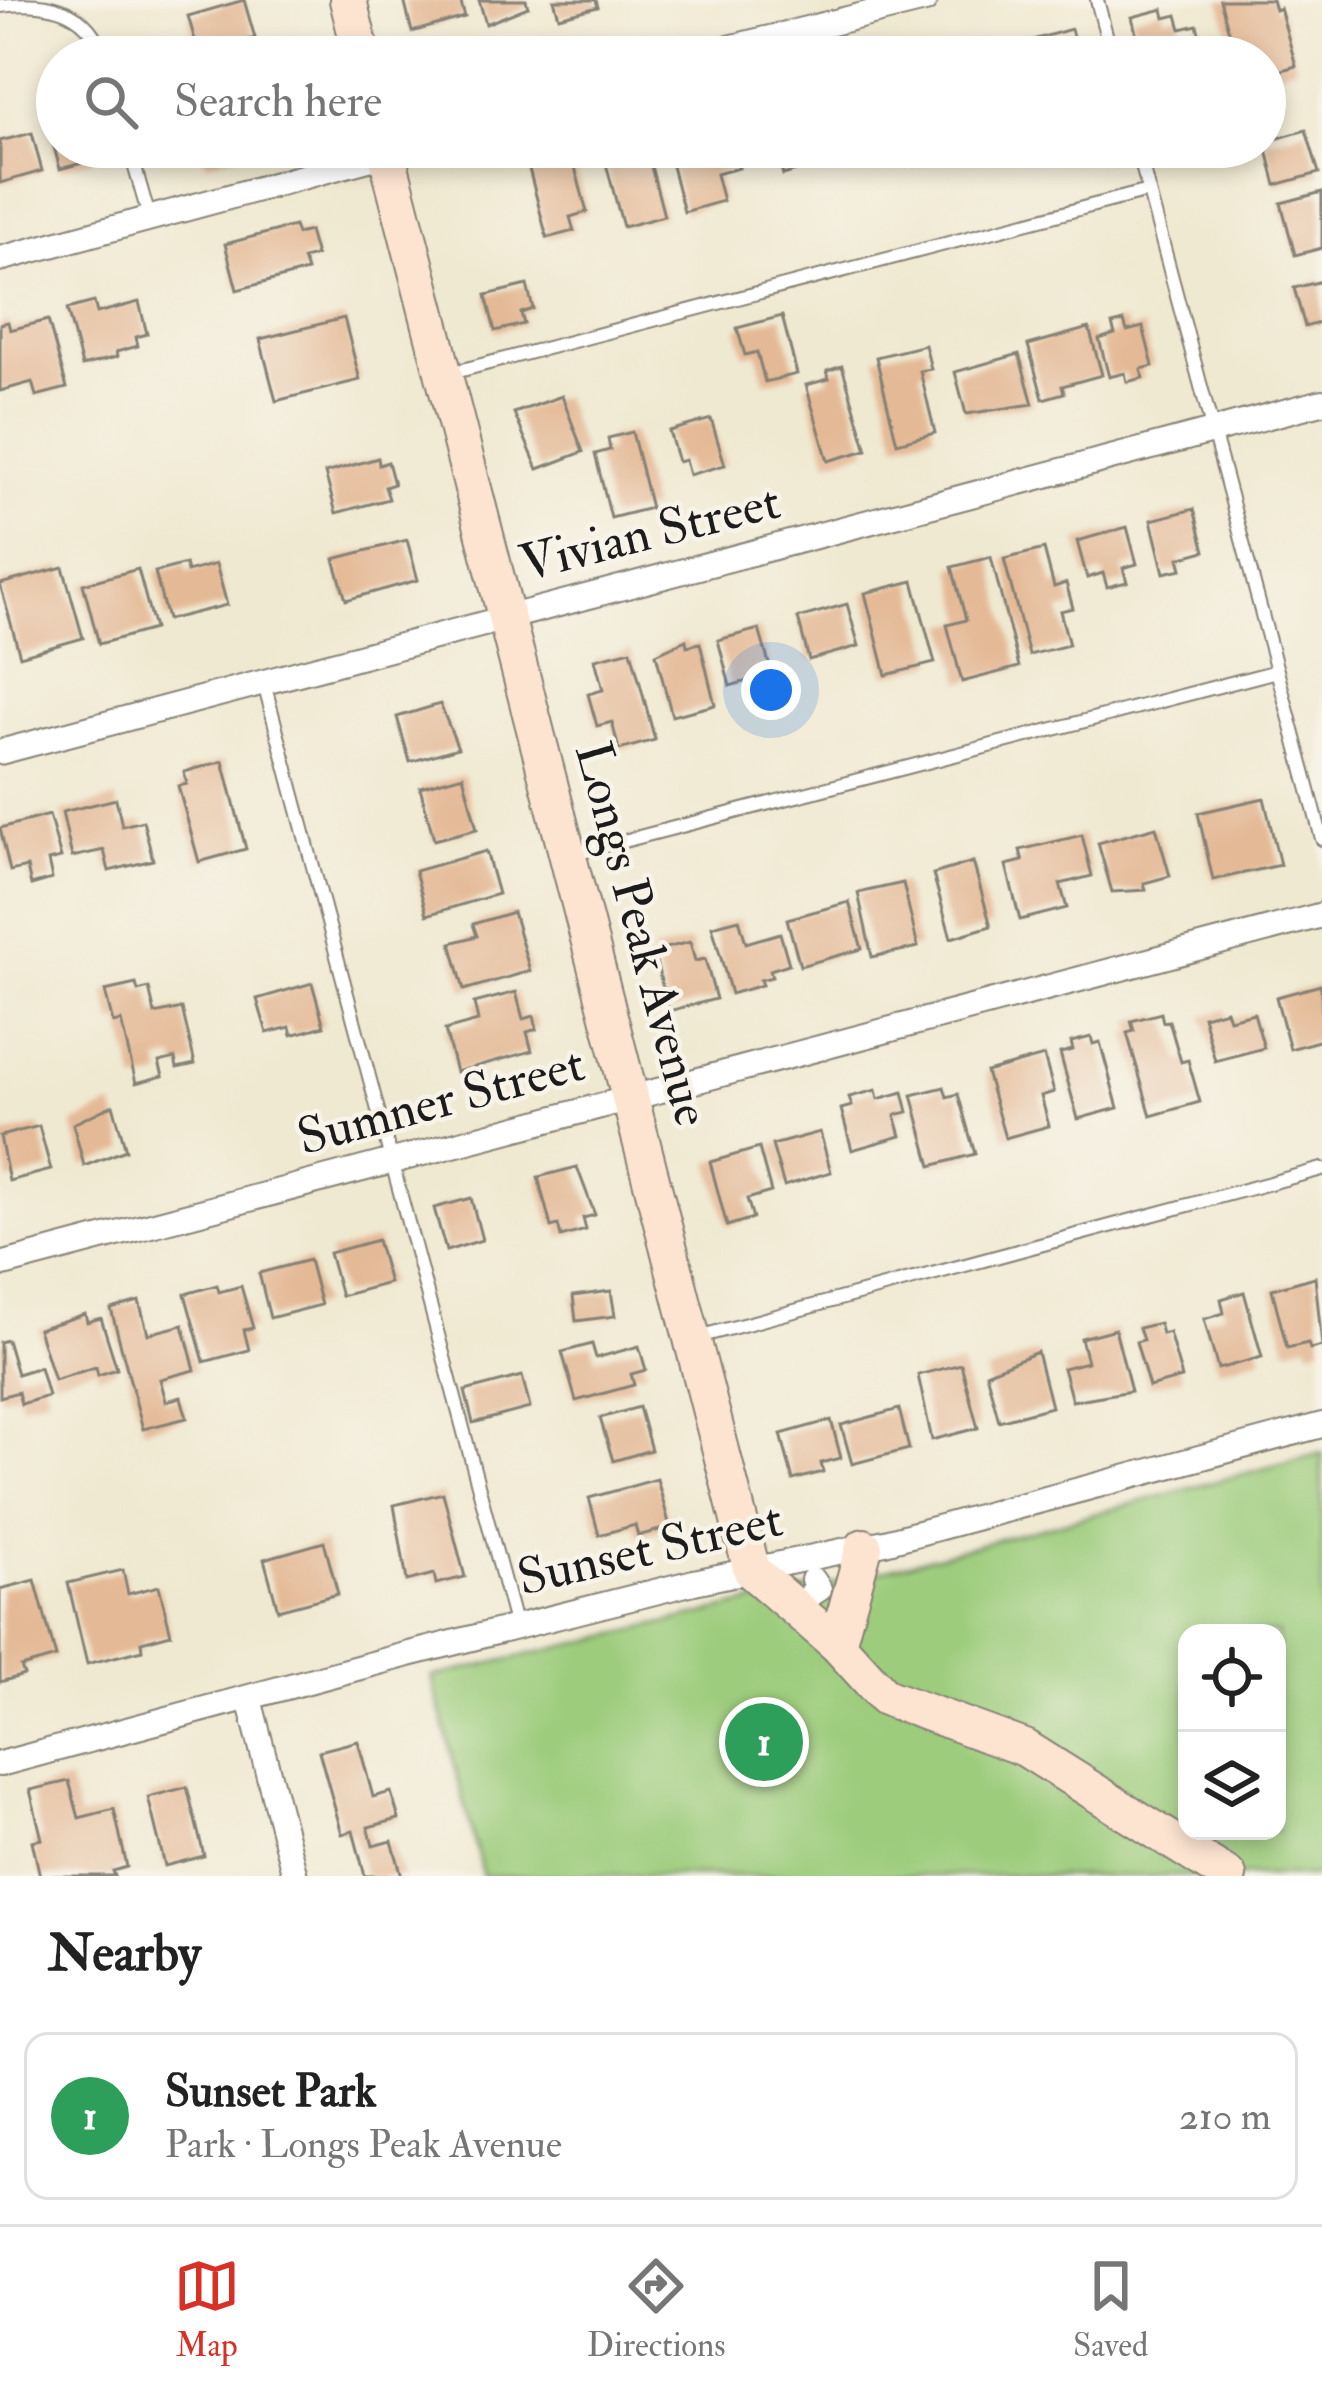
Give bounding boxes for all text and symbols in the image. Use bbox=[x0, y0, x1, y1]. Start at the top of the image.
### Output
search box bbox=[36, 36, 1286, 168]
icon: search bbox=[78, 69, 144, 135]
text: Search here bbox=[174, 74, 382, 130]
street label: Vivian Street bbox=[513, 470, 787, 596]
your location bbox=[741, 660, 801, 720]
street label: Longs Peak Avenue bbox=[560, 735, 724, 1133]
street label: Sumner Street bbox=[291, 1032, 591, 1170]
street label: Sunset Street bbox=[511, 1487, 789, 1611]
map controls bbox=[1178, 1624, 1286, 1840]
button: locate bbox=[1178, 1624, 1286, 1732]
pin: 1 bbox=[725, 1697, 803, 1787]
button: layers bbox=[1178, 1732, 1286, 1840]
text: Nearby bbox=[48, 1922, 201, 1986]
text: Sunset Park bbox=[165, 2064, 377, 2120]
text: 1 bbox=[83, 2092, 97, 2141]
text: 210 m bbox=[1179, 2092, 1271, 2141]
text: Park · Longs Peak Avenue bbox=[165, 2120, 562, 2169]
tab: Map bbox=[174, 2253, 240, 2366]
tab: Directions bbox=[587, 2253, 726, 2366]
tab: Saved bbox=[1073, 2253, 1148, 2366]

